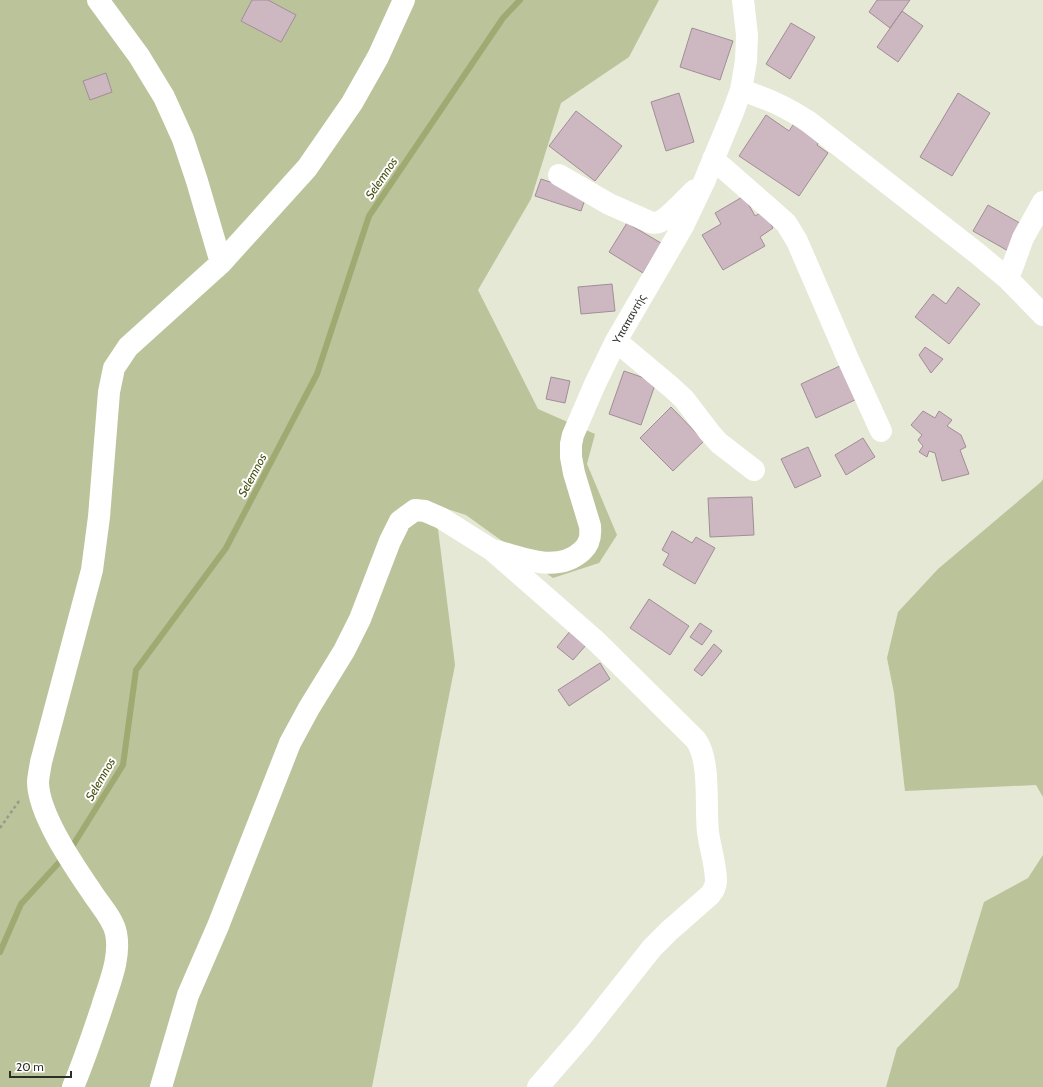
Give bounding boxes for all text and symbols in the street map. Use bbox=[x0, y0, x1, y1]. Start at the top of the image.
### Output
water label: Selemnos bbox=[362, 154, 400, 202]
street label: Υπαπαντής bbox=[609, 291, 649, 347]
water label: Selemnos bbox=[234, 451, 270, 499]
water label: Selemnos bbox=[82, 755, 118, 803]
scale bar bbox=[10, 1053, 71, 1079]
text: 20 m bbox=[16, 1059, 44, 1074]

